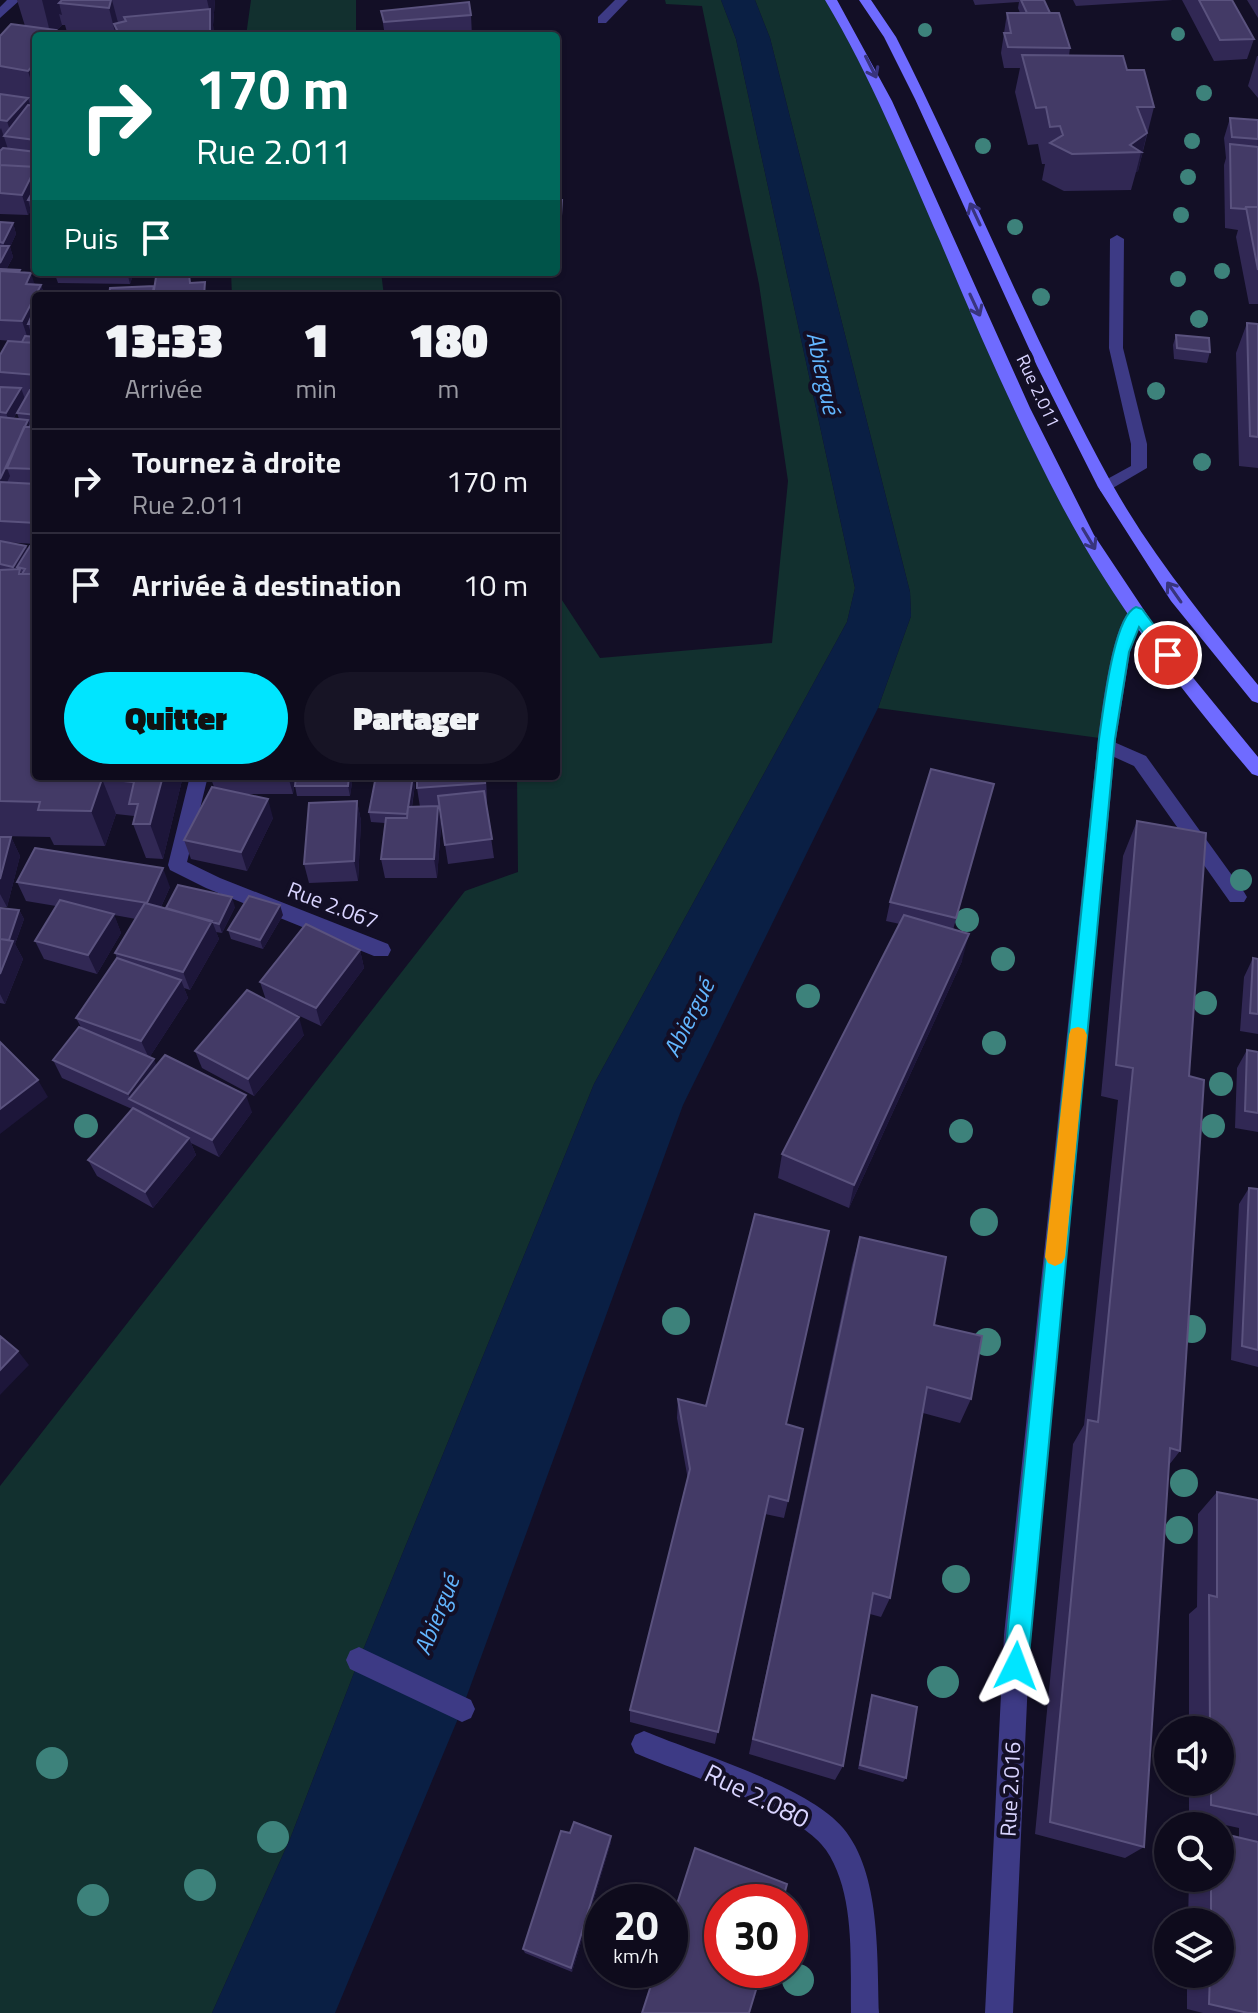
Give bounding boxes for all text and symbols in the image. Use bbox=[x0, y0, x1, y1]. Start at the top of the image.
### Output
text: 170 m bbox=[196, 46, 349, 131]
one-way arrow bbox=[863, 55, 879, 78]
icon: right bbox=[64, 64, 168, 168]
text: Rue 2.011 bbox=[196, 123, 352, 178]
one-way arrow bbox=[966, 203, 981, 227]
text: Puis bbox=[64, 215, 118, 261]
icon: arrive bbox=[134, 216, 178, 260]
one-way arrow bbox=[968, 292, 983, 316]
text: 13:33 bbox=[104, 303, 223, 376]
text: 1 bbox=[303, 303, 329, 376]
text: 180 bbox=[409, 303, 488, 376]
water label: Abiergué bbox=[798, 328, 851, 419]
street label: Rue 2.011 bbox=[1010, 350, 1067, 432]
text: Arrivée bbox=[125, 369, 203, 408]
text: min bbox=[295, 369, 337, 408]
text: m bbox=[438, 369, 459, 408]
text: Tournez à droite bbox=[132, 439, 341, 485]
text: 170 m bbox=[446, 458, 528, 504]
icon: right bbox=[64, 459, 108, 503]
text: Rue 2.011 bbox=[132, 485, 244, 524]
one-way arrow bbox=[1081, 527, 1097, 550]
text: Arrivée à destination bbox=[132, 562, 402, 608]
text: 10 m bbox=[463, 562, 528, 608]
icon: arrive bbox=[64, 563, 108, 607]
one-way arrow bbox=[1166, 581, 1183, 603]
pin bbox=[1134, 621, 1202, 689]
icon: arrive bbox=[1146, 633, 1190, 677]
button: Quitter bbox=[64, 672, 288, 764]
button: Partager bbox=[304, 672, 528, 764]
street label: Rue 2.067 bbox=[282, 872, 384, 938]
water label: Abiergué bbox=[653, 971, 724, 1063]
water label: Abiergué bbox=[404, 1568, 469, 1660]
position arrow bbox=[974, 1624, 1058, 1708]
map controls bbox=[1154, 1716, 1234, 1988]
button: sound bbox=[1154, 1716, 1234, 1796]
street label: Rue 2.016 bbox=[991, 1741, 1029, 1837]
street label: Rue 2.080 bbox=[698, 1753, 816, 1838]
button: search bbox=[1154, 1812, 1234, 1892]
speed limit sign: 30 bbox=[704, 1884, 808, 1988]
text: 20 bbox=[614, 1895, 658, 1956]
button: layers bbox=[1154, 1908, 1234, 1988]
text: km/h bbox=[613, 1940, 659, 1971]

